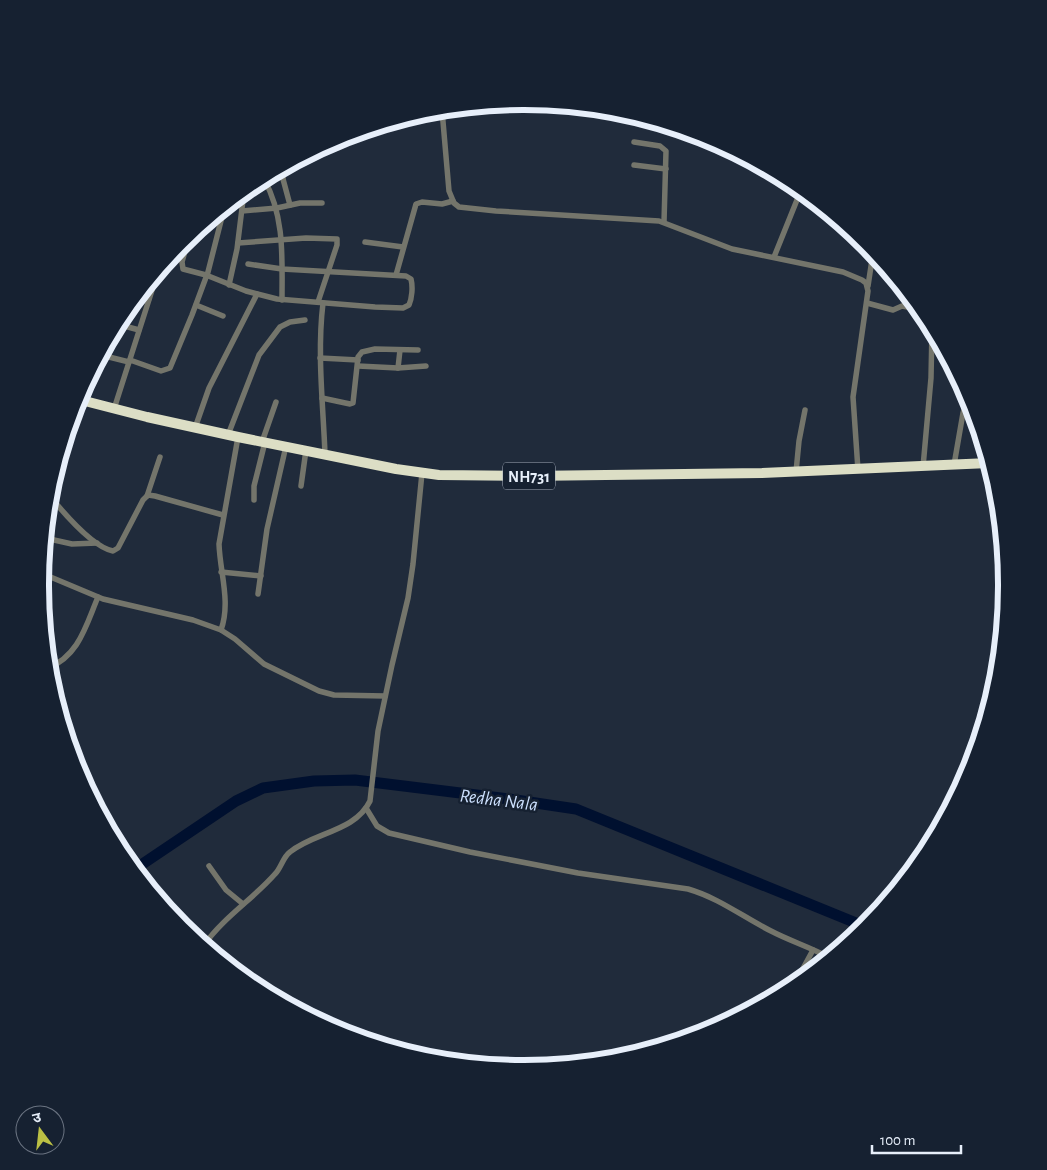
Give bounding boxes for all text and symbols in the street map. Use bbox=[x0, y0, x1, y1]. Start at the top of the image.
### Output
road number: NH731 bbox=[503, 462, 555, 490]
water label: Redha Nala bbox=[459, 786, 539, 815]
north arrow bbox=[15, 1105, 65, 1155]
text: उ bbox=[31, 1110, 43, 1126]
scale bar bbox=[872, 1122, 961, 1154]
text: 100 m bbox=[880, 1133, 915, 1148]

